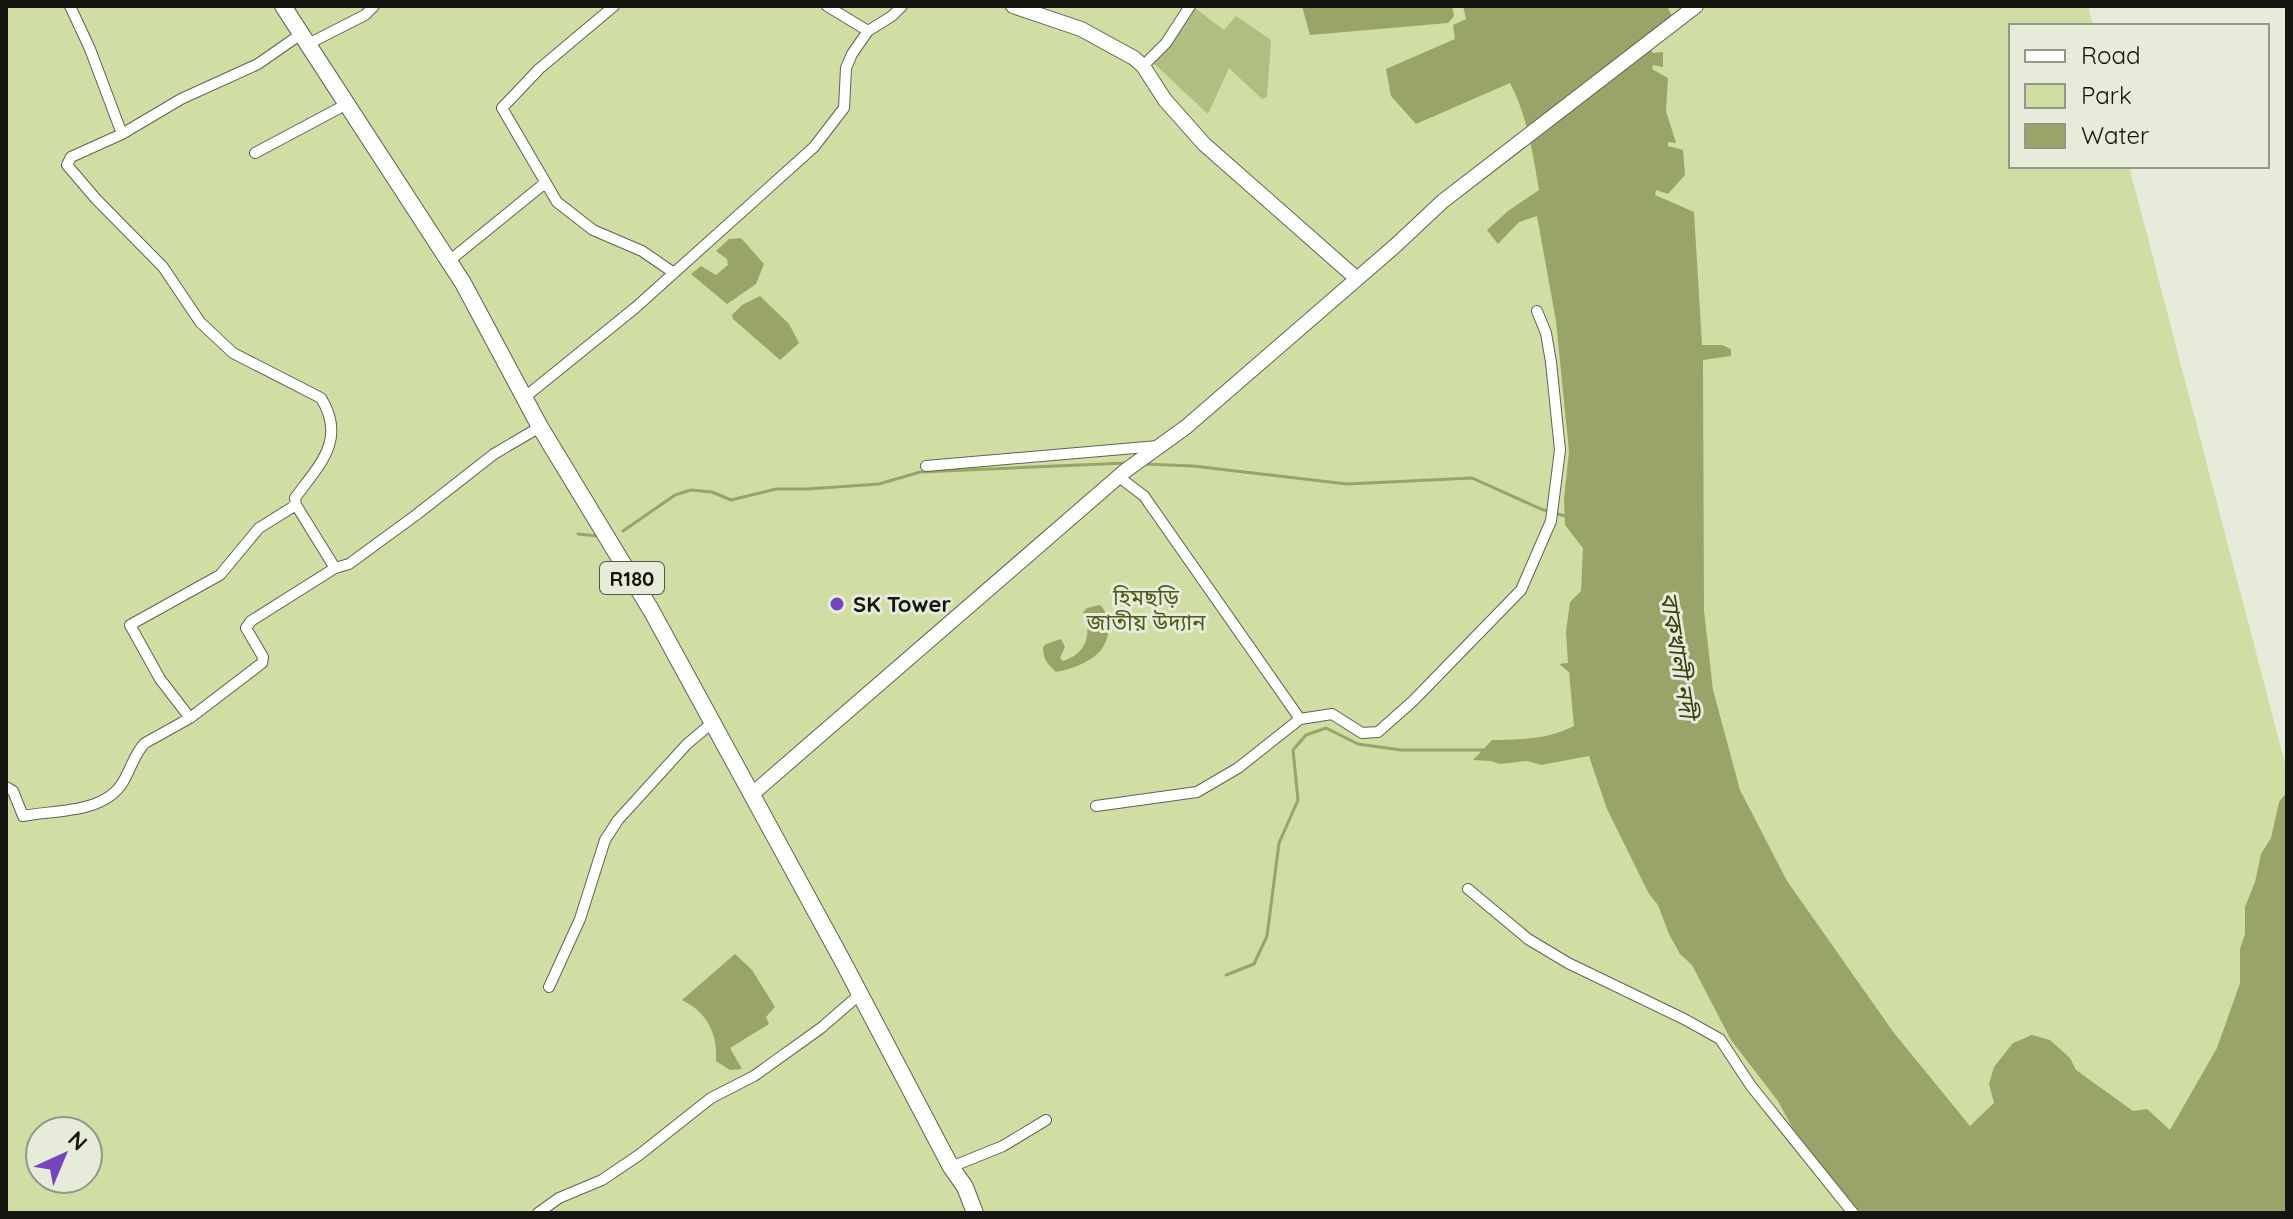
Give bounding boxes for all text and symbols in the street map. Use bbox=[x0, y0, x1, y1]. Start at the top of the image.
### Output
legend bbox=[2009, 24, 2269, 168]
text: Road bbox=[2081, 40, 2141, 70]
text: Park bbox=[2081, 80, 2132, 110]
text: Water bbox=[2081, 120, 2149, 150]
road number: R180 bbox=[600, 562, 664, 594]
park label: হিমছড়ি জাতীয় উদ্যান bbox=[1086, 583, 1206, 636]
place label: SK Tower bbox=[853, 590, 951, 618]
water label: বাকখালী নদী bbox=[1654, 590, 1704, 725]
marker: SK Tower bbox=[828, 595, 846, 613]
north arrow bbox=[24, 1115, 104, 1195]
text: N bbox=[62, 1125, 93, 1156]

